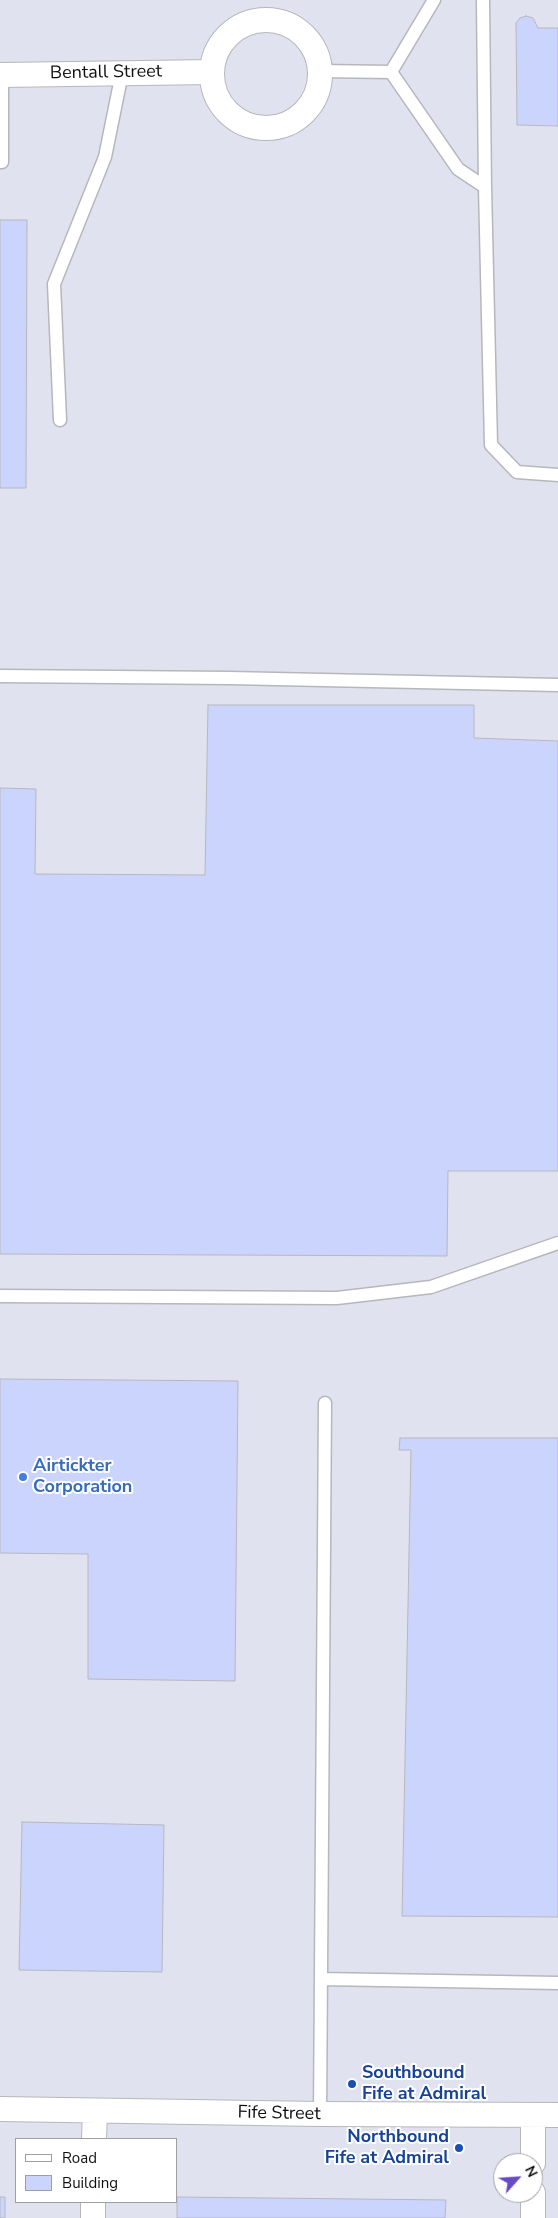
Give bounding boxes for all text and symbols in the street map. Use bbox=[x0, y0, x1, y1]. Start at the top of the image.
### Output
street label: Bentall Street bbox=[50, 61, 162, 85]
place label: Airtickter Corporation bbox=[33, 1456, 132, 1498]
marker: Airtickter Corporation bbox=[17, 1471, 29, 1483]
place label: Southbound Fife at Admiral bbox=[362, 2063, 486, 2106]
marker: Southbound Fife at Admiral bbox=[346, 2078, 358, 2090]
street label: Fife Street bbox=[237, 2102, 321, 2126]
place label: Northbound Fife at Admiral bbox=[325, 2127, 449, 2170]
legend bbox=[15, 2138, 178, 2203]
marker: Northbound Fife at Admiral bbox=[453, 2142, 465, 2154]
text: Road bbox=[62, 2148, 97, 2168]
north arrow bbox=[493, 2153, 543, 2203]
text: N bbox=[520, 2163, 542, 2181]
text: Building bbox=[62, 2173, 118, 2193]

